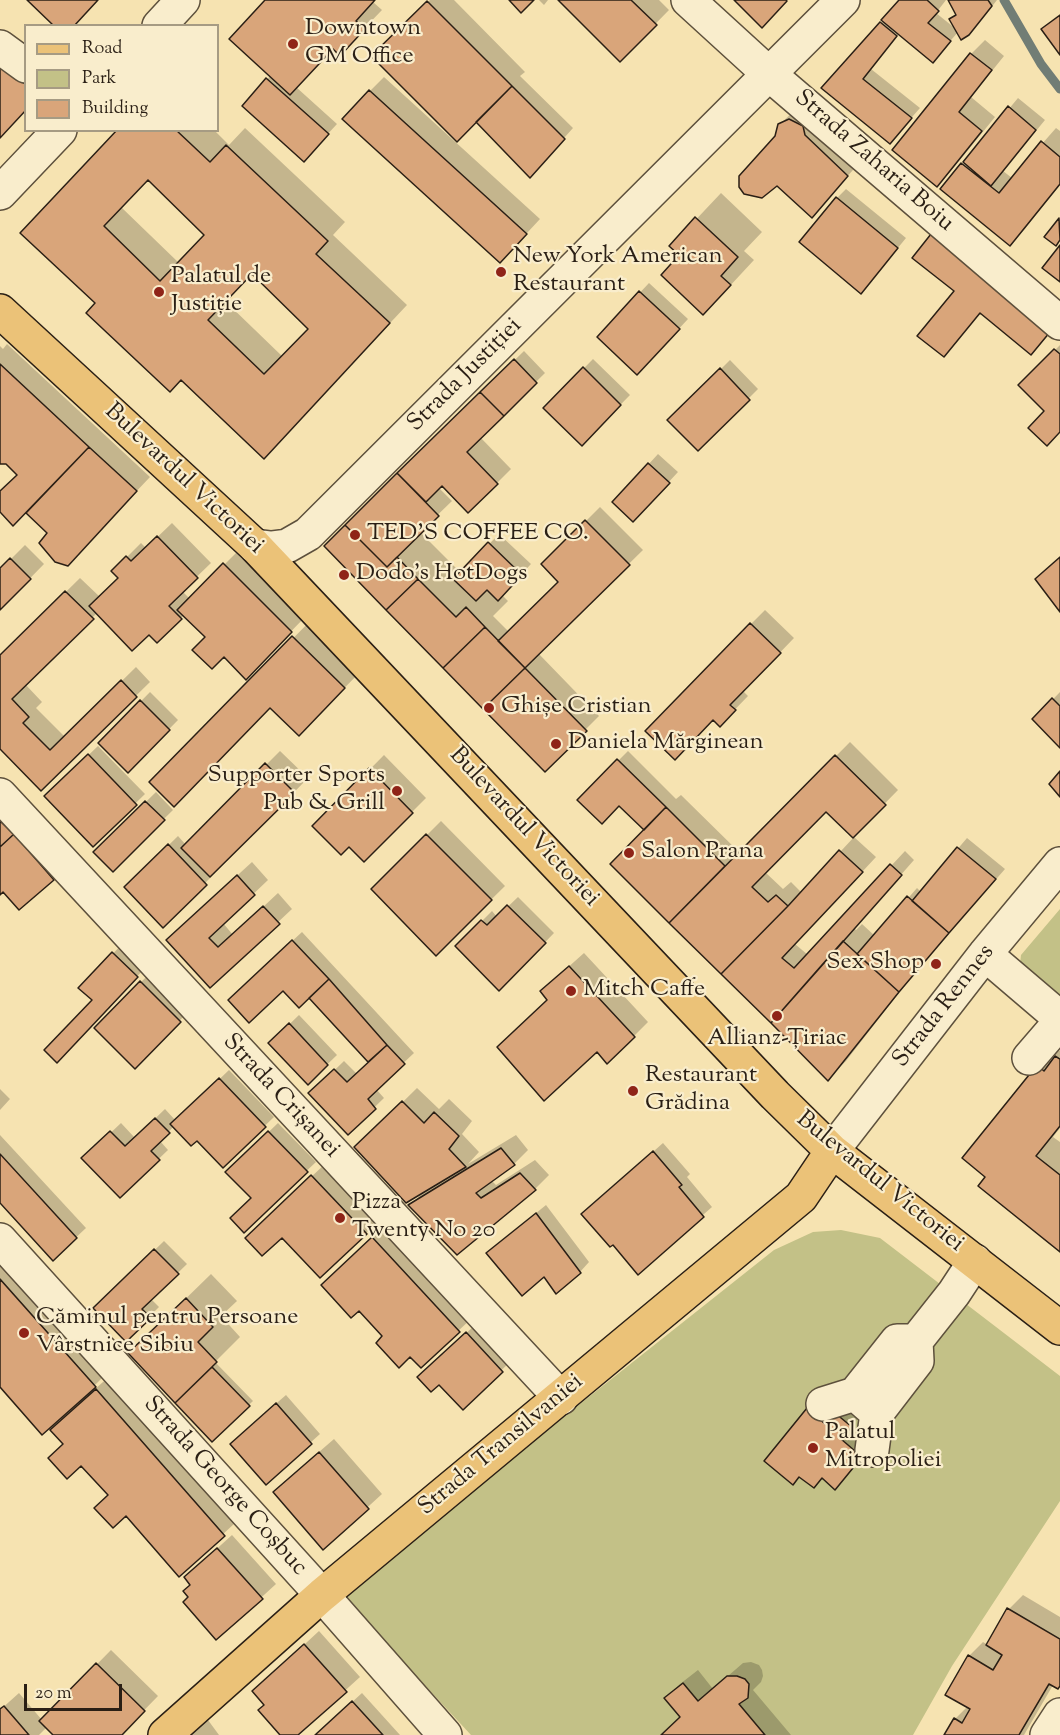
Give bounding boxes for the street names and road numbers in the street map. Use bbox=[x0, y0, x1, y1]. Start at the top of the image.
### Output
street label: Strada Zaharia Boiu bbox=[787, 85, 959, 239]
street label: Strada Justiției bbox=[403, 313, 529, 439]
street label: Bulevardul Victoriei bbox=[97, 399, 269, 561]
street label: Bulevardul Victoriei bbox=[442, 742, 604, 914]
street label: Strada Rennes bbox=[888, 940, 1002, 1074]
street label: Strada Crișanei bbox=[215, 1029, 345, 1165]
street label: Bulevardul Victoriei bbox=[789, 1106, 969, 1260]
street label: Strada Transilvaniei bbox=[414, 1369, 590, 1523]
street label: Strada George Coșbuc bbox=[136, 1391, 312, 1583]

